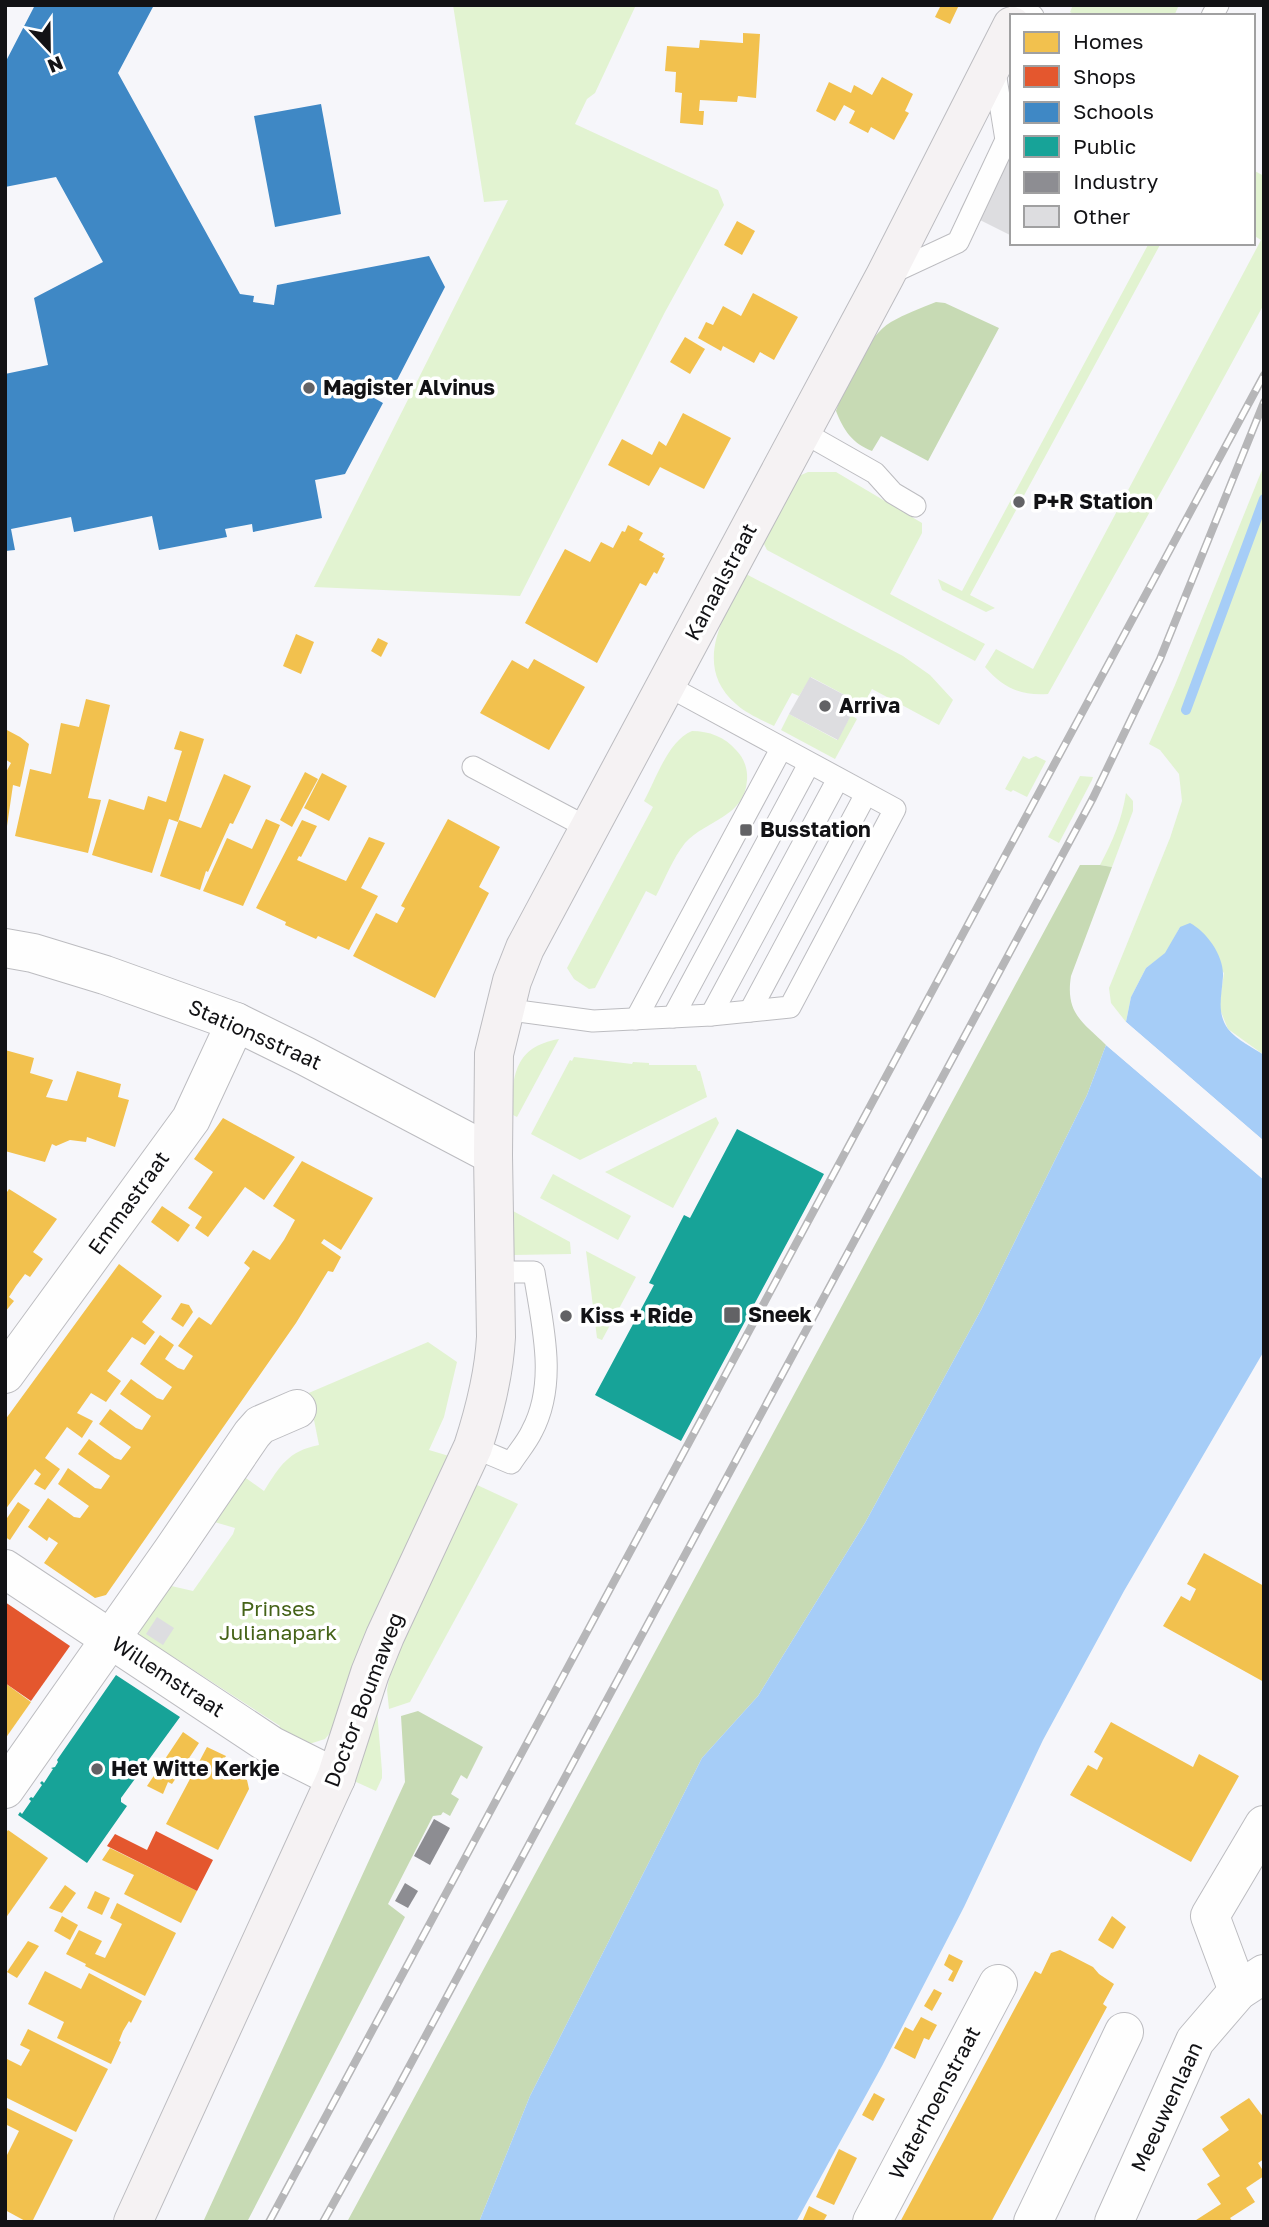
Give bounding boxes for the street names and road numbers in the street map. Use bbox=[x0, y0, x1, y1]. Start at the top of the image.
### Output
street label: Kanaalstraat bbox=[678, 518, 762, 645]
street label: Stationsstraat bbox=[185, 993, 326, 1075]
street label: Emmastraat bbox=[82, 1146, 174, 1259]
street label: Doctor Boumaweg bbox=[318, 1609, 408, 1791]
street label: Willemstraat bbox=[107, 1630, 230, 1722]
street label: Waterhoenstraat bbox=[883, 2021, 985, 2184]
street label: Meeuwenlaan bbox=[1125, 2037, 1208, 2176]

